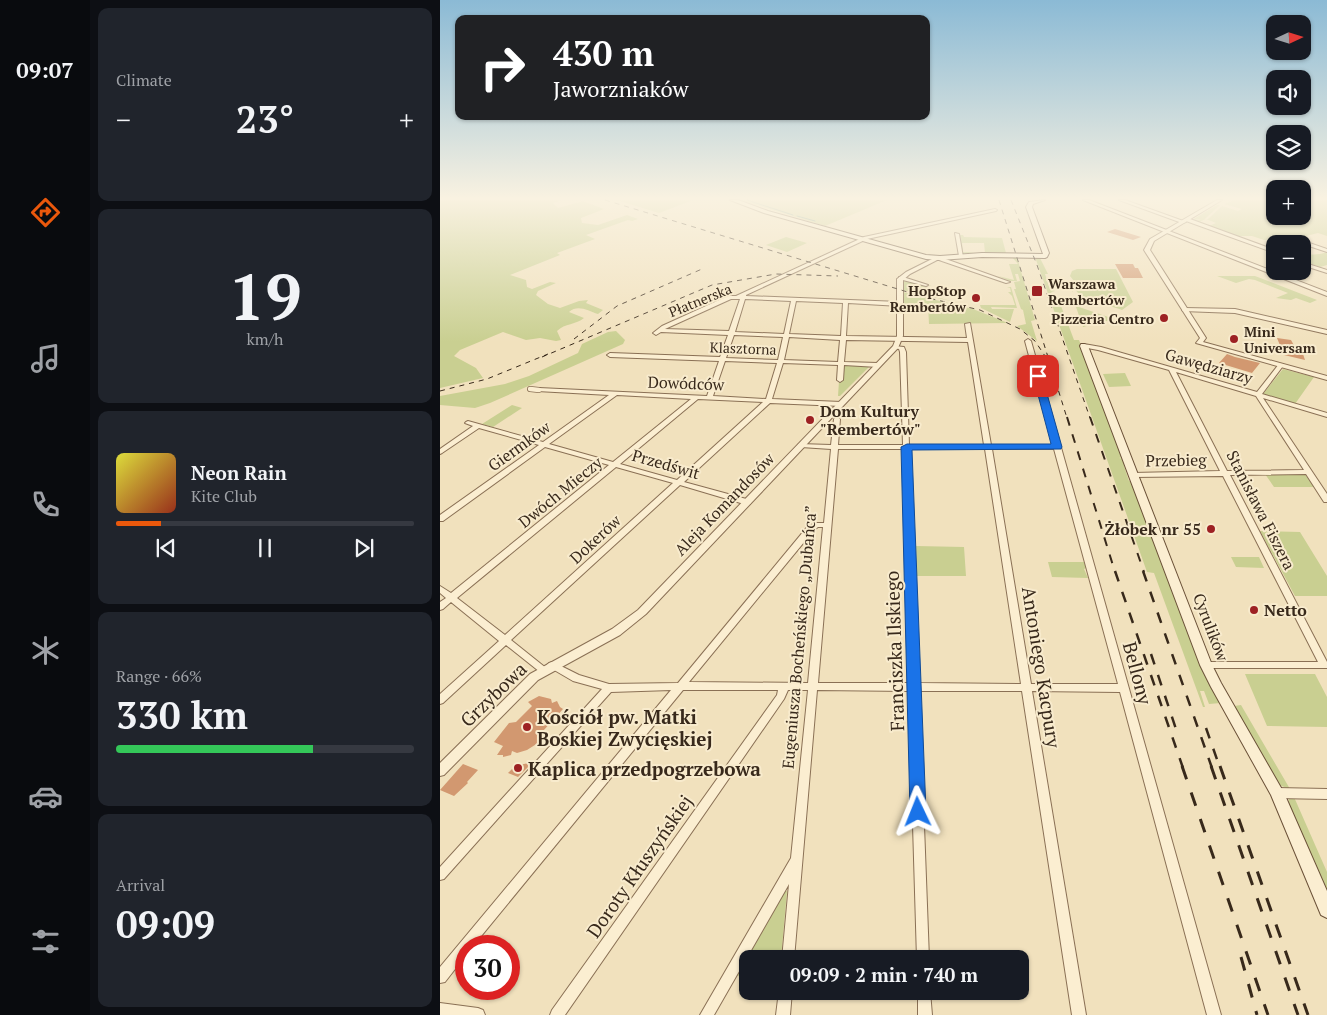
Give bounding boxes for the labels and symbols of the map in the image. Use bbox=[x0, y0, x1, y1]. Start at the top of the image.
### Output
north arrow bbox=[1266, 15, 1311, 60]
place label: Warszawa Rembertów bbox=[1048, 274, 1125, 309]
street label: Płatnerska bbox=[666, 279, 734, 321]
place label: HopStop Rembertów bbox=[890, 281, 967, 316]
marker: Warszawa Rembertów bbox=[1030, 284, 1044, 298]
marker: HopStop Rembertów bbox=[970, 292, 982, 304]
place label: Pizzeria Centro bbox=[1051, 309, 1154, 328]
marker: Pizzeria Centro bbox=[1158, 312, 1170, 324]
place label: Mini Universam bbox=[1244, 322, 1316, 357]
marker: Mini Universam bbox=[1228, 333, 1240, 345]
street label: Klasztorna bbox=[709, 337, 777, 359]
street label: Gawędziarzy bbox=[1163, 343, 1256, 389]
pin bbox=[1017, 355, 1059, 397]
street label: Dowódców bbox=[647, 371, 725, 395]
place label: Dom Kultury "Rembertów" bbox=[820, 400, 921, 440]
marker: Dom Kultury "Rembertów" bbox=[804, 414, 816, 426]
street label: Giermków bbox=[483, 416, 555, 476]
street label: Przedświt bbox=[630, 444, 703, 484]
street label: Stanisława Fiszera bbox=[1221, 447, 1301, 573]
street label: Aleja Komandosów bbox=[669, 448, 779, 560]
street label: Przebieg bbox=[1145, 448, 1207, 472]
street label: Dwóch Mieczy bbox=[513, 451, 607, 533]
street label: Eugeniusza Bocheńskiego „Dubańca” bbox=[777, 504, 821, 770]
street label: Dokerów bbox=[565, 509, 626, 568]
place label: Żłobek nr 55 bbox=[1104, 518, 1201, 540]
marker: Żłobek nr 55 bbox=[1205, 523, 1217, 535]
street label: Franciszka Ilskiego bbox=[879, 570, 909, 732]
street label: Antoniego Kacpury bbox=[1017, 584, 1067, 750]
street label: Cyrulików bbox=[1188, 590, 1234, 665]
place label: Netto bbox=[1264, 599, 1307, 621]
marker: Netto bbox=[1248, 604, 1260, 616]
street label: Bellony bbox=[1118, 639, 1158, 708]
street label: Grzybowa bbox=[454, 656, 532, 732]
place label: Kościół pw. Matki Boskiej Zwycięskiej bbox=[537, 704, 713, 751]
marker: Kościół pw. Matki Boskiej Zwycięskiej bbox=[521, 721, 533, 733]
place label: Kaplica przedpogrzebowa bbox=[528, 756, 761, 781]
marker: Kaplica przedpogrzebowa bbox=[512, 762, 524, 774]
position arrow bbox=[891, 785, 943, 837]
street label: Doroty Kłuszyńskiej bbox=[580, 790, 698, 942]
speed limit sign: 30 bbox=[455, 935, 520, 1000]

